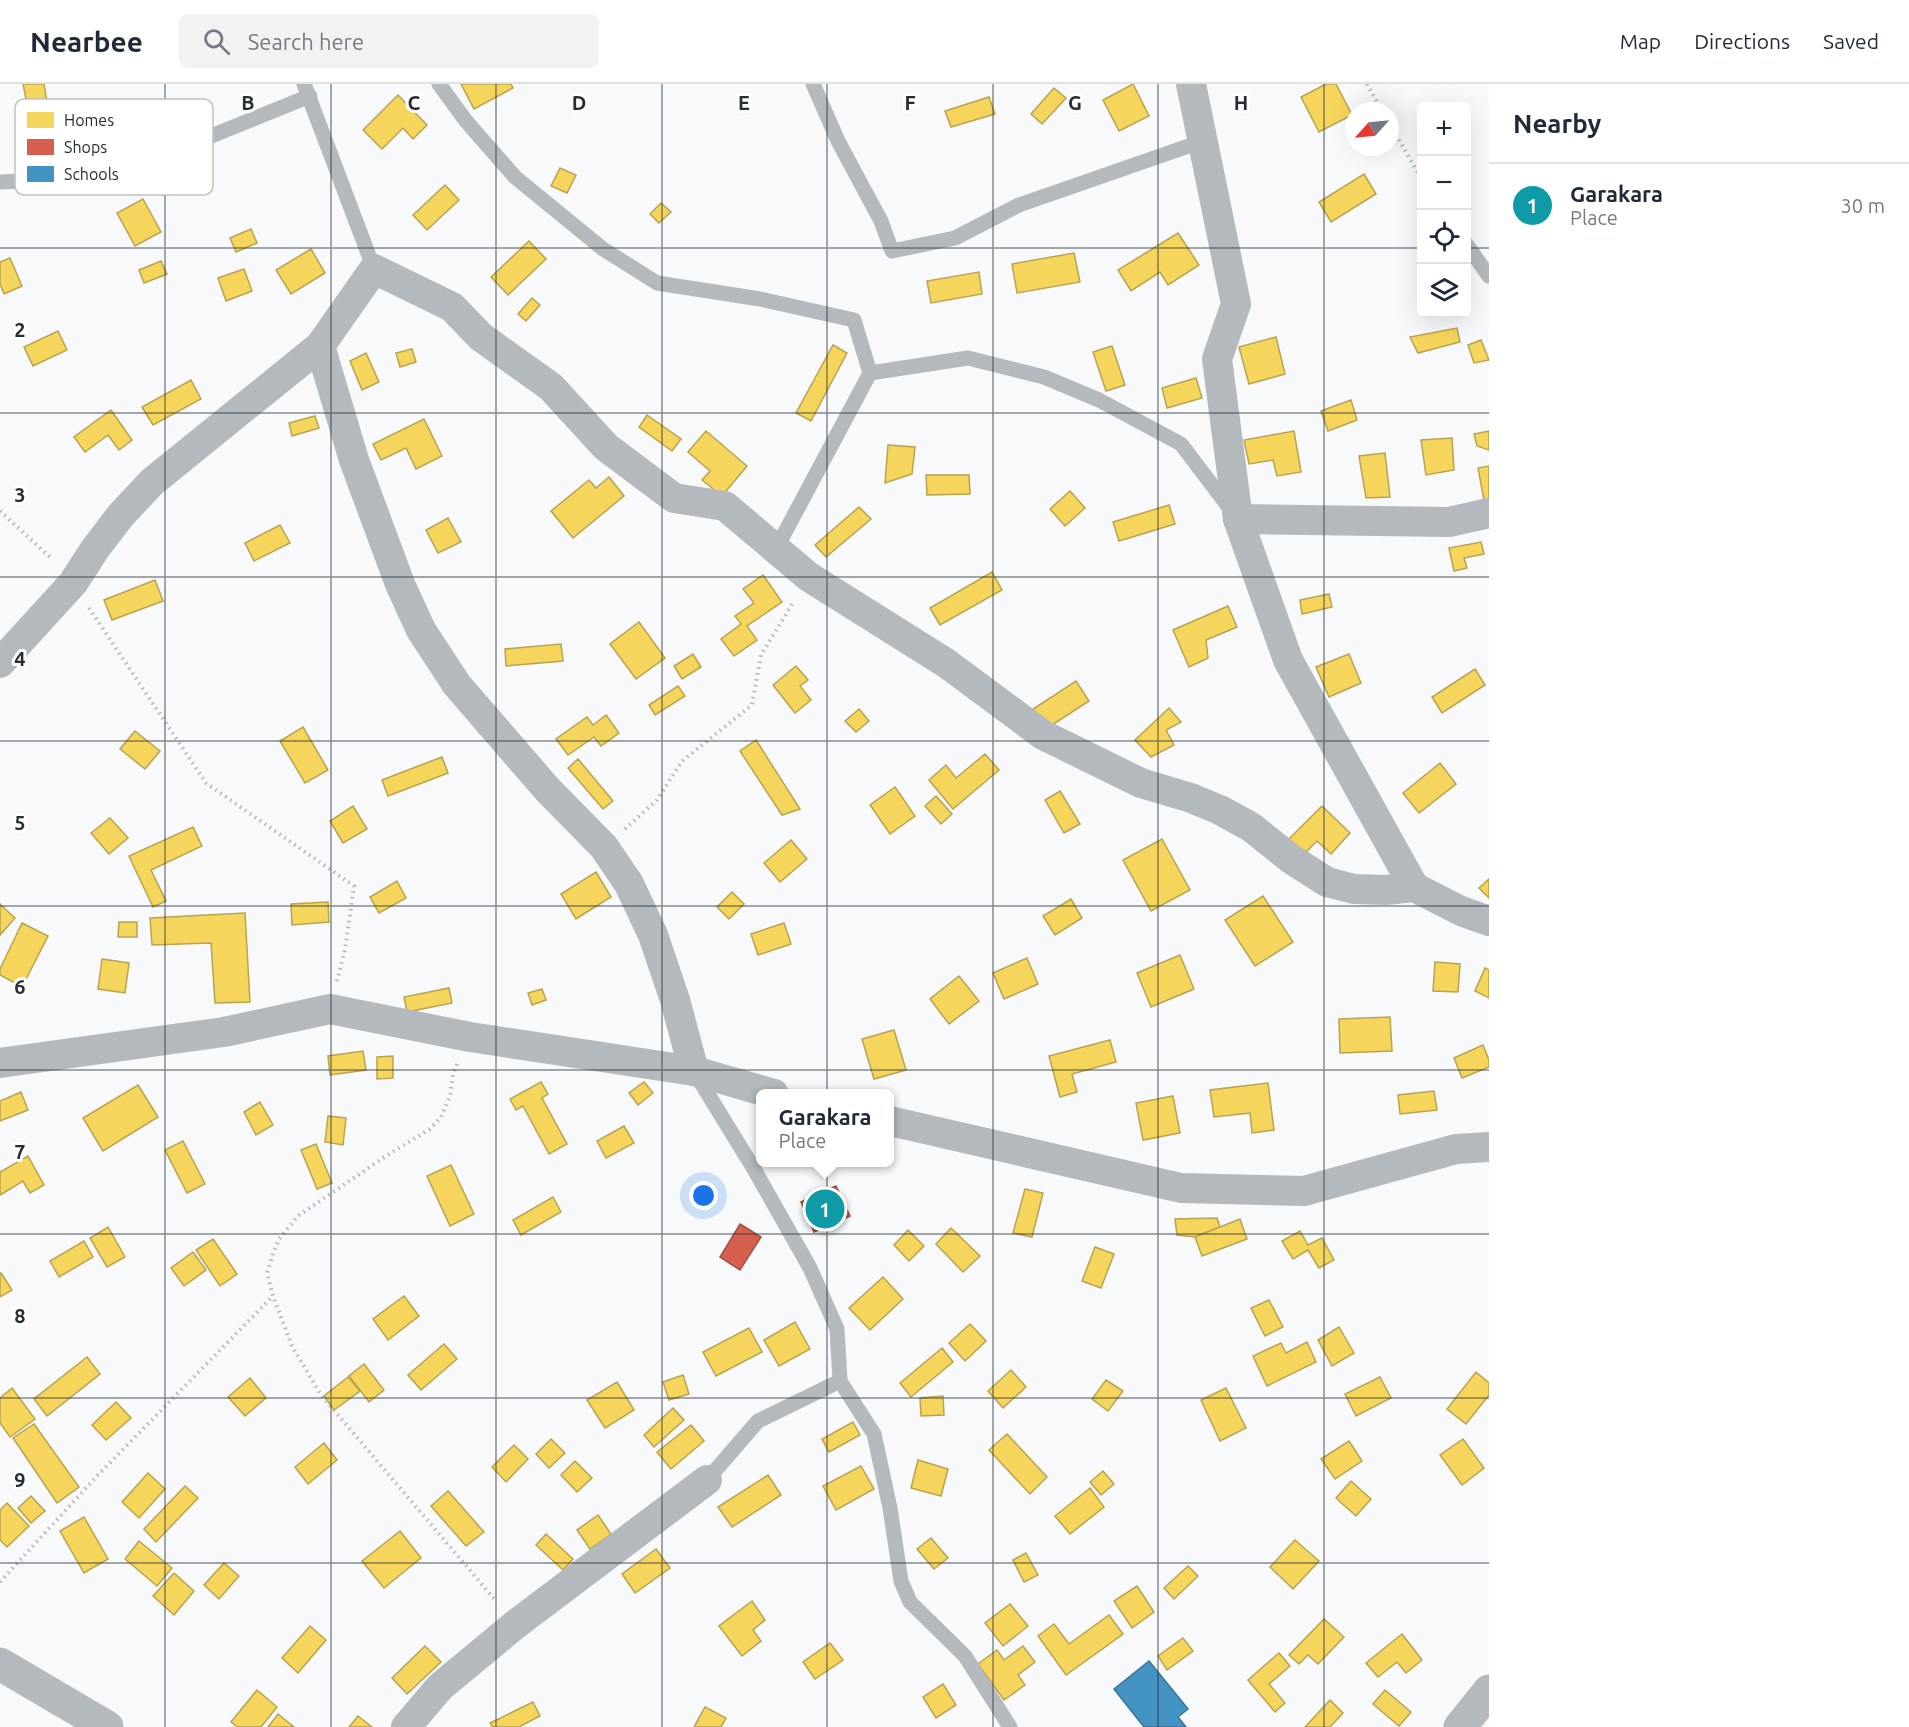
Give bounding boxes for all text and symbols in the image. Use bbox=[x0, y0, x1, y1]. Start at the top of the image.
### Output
search box bbox=[179, 14, 599, 68]
icon: search bbox=[200, 25, 233, 58]
text: Nearbee bbox=[30, 26, 143, 57]
text: Search here bbox=[248, 29, 364, 54]
text: Map bbox=[1620, 29, 1661, 53]
text: Directions bbox=[1694, 29, 1790, 53]
text: Saved bbox=[1823, 29, 1879, 53]
text: B bbox=[241, 91, 255, 114]
text: C bbox=[408, 91, 421, 114]
text: D bbox=[572, 91, 586, 114]
text: E bbox=[738, 91, 750, 114]
text: F bbox=[904, 91, 916, 114]
text: G bbox=[1068, 91, 1082, 114]
text: H bbox=[1234, 91, 1248, 114]
legend bbox=[15, 99, 213, 195]
north arrow bbox=[1345, 102, 1399, 156]
map controls bbox=[1417, 102, 1471, 318]
button: + bbox=[1417, 102, 1471, 156]
text: Nearby bbox=[1513, 109, 1601, 138]
text: Homes bbox=[64, 111, 114, 129]
text: Shops bbox=[64, 138, 107, 156]
button: − bbox=[1417, 156, 1471, 210]
text: Schools bbox=[64, 165, 119, 183]
text: Garakara bbox=[1570, 181, 1663, 206]
text: 1 bbox=[1527, 194, 1538, 217]
text: 30 m bbox=[1841, 194, 1885, 217]
text: Place bbox=[1570, 206, 1618, 229]
button: locate bbox=[1417, 210, 1471, 264]
button: layers bbox=[1417, 264, 1471, 318]
text: 2 bbox=[14, 318, 26, 341]
text: 3 bbox=[14, 483, 26, 506]
text: 4 bbox=[14, 647, 26, 670]
text: 5 bbox=[14, 811, 26, 834]
text: 6 bbox=[14, 975, 26, 998]
popup bbox=[756, 1089, 894, 1167]
text: Garakara bbox=[779, 1104, 871, 1129]
text: Place bbox=[779, 1129, 826, 1152]
text: 7 bbox=[14, 1140, 26, 1163]
your location bbox=[689, 1181, 718, 1210]
pin: 1 bbox=[806, 1186, 844, 1232]
text: 8 bbox=[14, 1304, 26, 1327]
text: 9 bbox=[14, 1468, 26, 1491]

